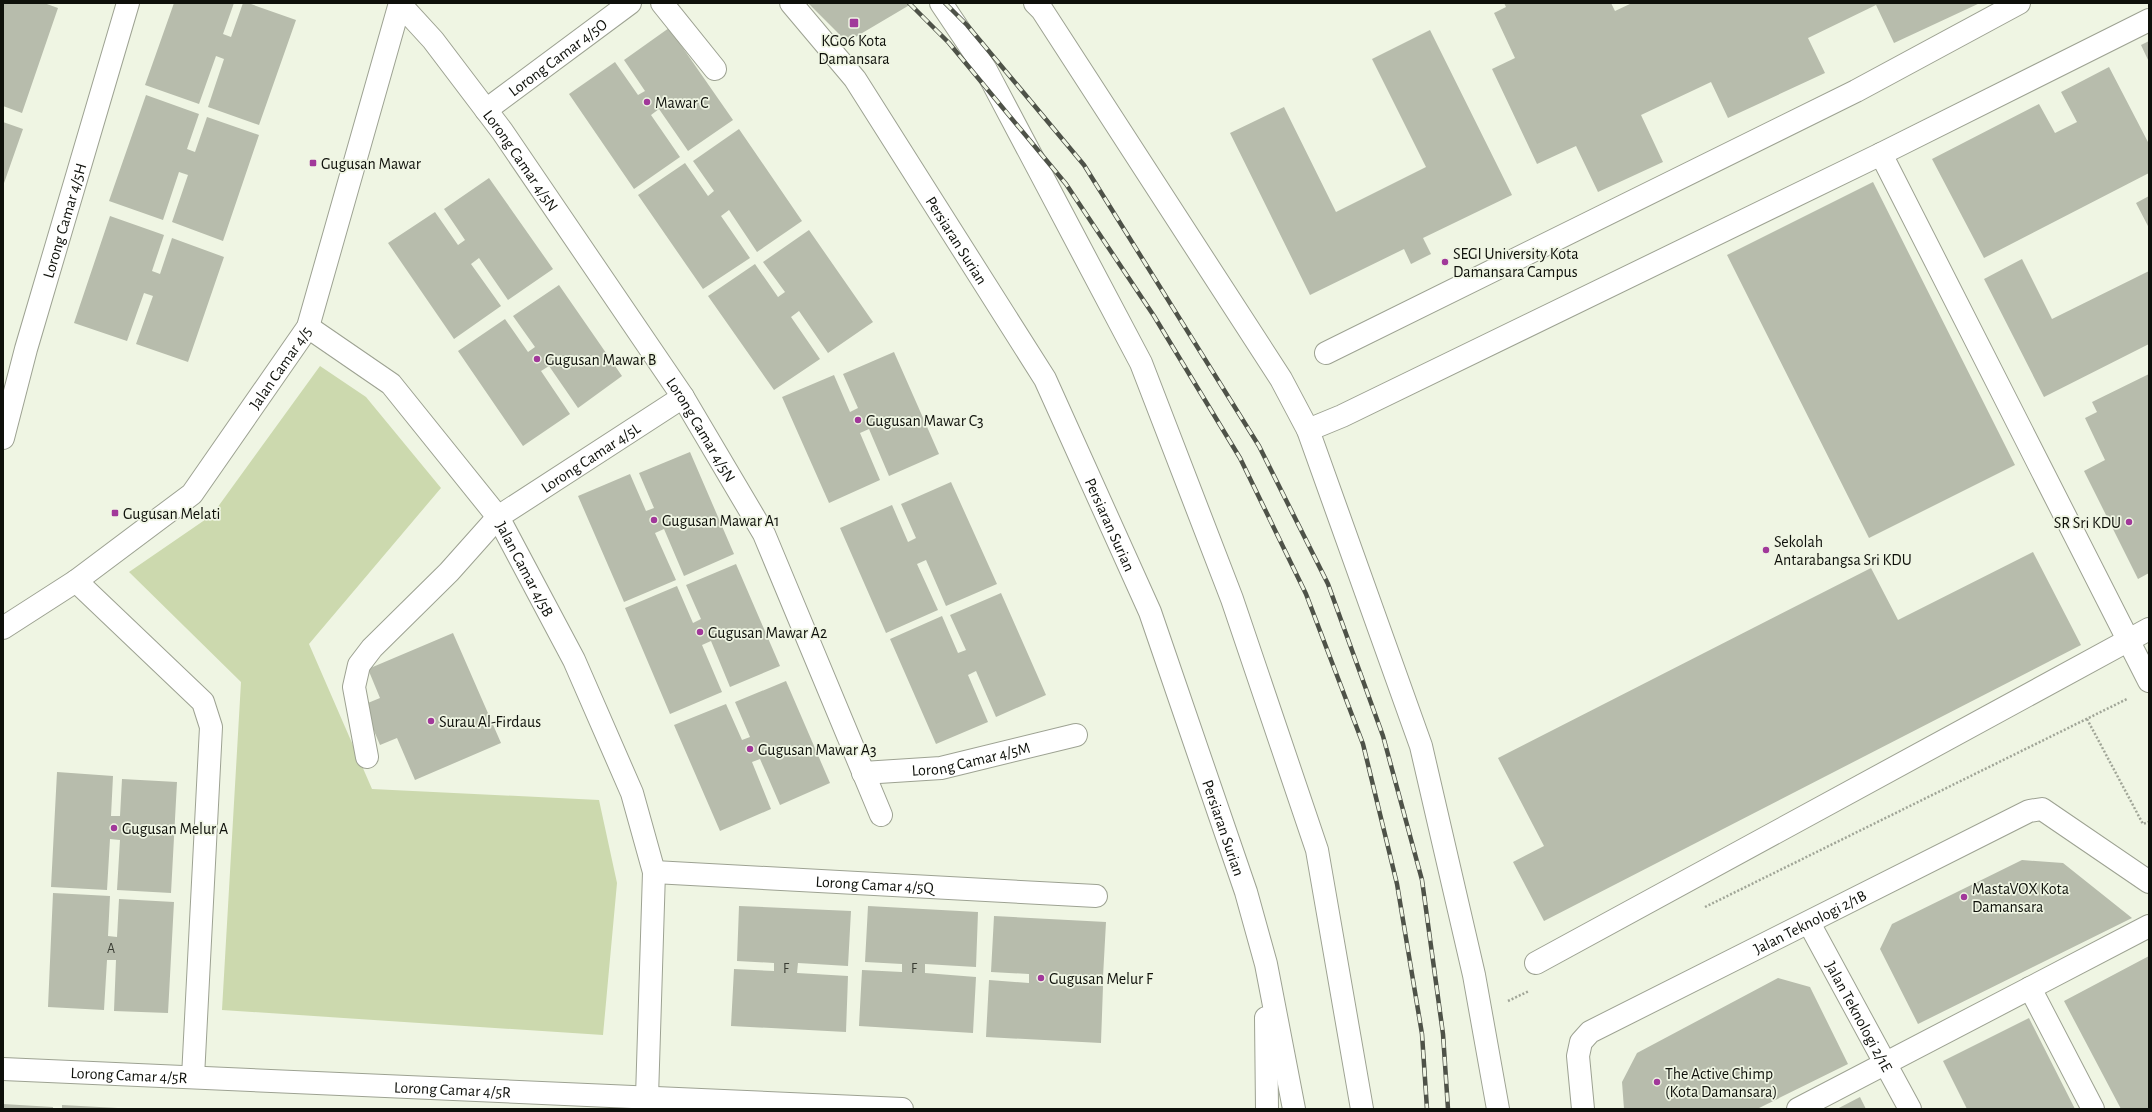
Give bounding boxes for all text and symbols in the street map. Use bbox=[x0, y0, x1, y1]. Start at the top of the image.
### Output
street label: Lorong Camar 4/5O bbox=[506, 16, 610, 99]
marker: KG06 Kota Damansara bbox=[848, 17, 860, 29]
place label: KG06 Kota Damansara bbox=[818, 33, 890, 67]
place label: Mawar C bbox=[655, 95, 709, 111]
marker: Mawar C bbox=[642, 97, 652, 107]
street label: Lorong Camar 4/5N bbox=[480, 107, 561, 214]
place label: Gugusan Mawar bbox=[321, 156, 422, 172]
marker: Gugusan Mawar bbox=[308, 158, 318, 168]
street label: Lorong Camar 4/5H bbox=[40, 161, 89, 280]
street label: Persiaran Surian bbox=[923, 194, 990, 287]
place label: SEGI University Kota Damansara Campus bbox=[1453, 246, 1579, 280]
marker: SEGI University Kota Damansara Campus bbox=[1440, 257, 1450, 267]
street label: Jalan Camar 4/5 bbox=[247, 324, 315, 412]
place label: Gugusan Mawar B bbox=[545, 352, 656, 368]
marker: Gugusan Mawar B bbox=[532, 354, 542, 364]
street label: Lorong Camar 4/5N bbox=[663, 375, 738, 485]
place label: Gugusan Mawar C3 bbox=[866, 413, 984, 429]
marker: Gugusan Mawar C3 bbox=[853, 415, 863, 425]
street label: Lorong Camar 4/5L bbox=[538, 420, 644, 496]
street label: Persiaran Surian bbox=[1082, 476, 1138, 574]
place label: Gugusan Melati bbox=[123, 506, 220, 522]
marker: Gugusan Melati bbox=[110, 508, 120, 518]
place label: Gugusan Mawar A1 bbox=[662, 513, 779, 529]
marker: Gugusan Mawar A1 bbox=[649, 515, 659, 525]
place label: SR Sri KDU bbox=[2054, 515, 2121, 531]
marker: SR Sri KDU bbox=[2124, 517, 2134, 527]
street label: Jalan Camar 4/5B bbox=[493, 519, 556, 619]
place label: Sekolah Antarabangsa Sri KDU bbox=[1774, 534, 1912, 568]
marker: Sekolah Antarabangsa Sri KDU bbox=[1761, 545, 1771, 555]
place label: Gugusan Mawar A2 bbox=[708, 625, 827, 641]
marker: Gugusan Mawar A2 bbox=[695, 627, 705, 637]
place label: Surau Al-Firdaus bbox=[439, 714, 541, 730]
marker: Surau Al-Firdaus bbox=[426, 716, 436, 726]
street label: Lorong Camar 4/5M bbox=[911, 740, 1032, 779]
place label: Gugusan Mawar A3 bbox=[758, 742, 877, 758]
marker: Gugusan Mawar A3 bbox=[745, 744, 755, 754]
street label: Persiaran Surian bbox=[1199, 778, 1247, 878]
place label: Gugusan Melur A bbox=[122, 821, 228, 837]
marker: Gugusan Melur A bbox=[109, 823, 119, 833]
street label: Lorong Camar 4/5Q bbox=[815, 874, 936, 897]
place label: MastaVOX Kota Damansara bbox=[1972, 881, 2069, 915]
street label: Jalan Teknologi 2/1B bbox=[1751, 887, 1869, 957]
marker: MastaVOX Kota Damansara bbox=[1959, 892, 1969, 902]
house number: A bbox=[107, 942, 115, 956]
street label: Jalan Teknologi 2/1E bbox=[1822, 959, 1895, 1075]
house number: F bbox=[783, 962, 790, 976]
house number: F bbox=[911, 962, 918, 976]
place label: Gugusan Melur F bbox=[1049, 971, 1154, 987]
marker: Gugusan Melur F bbox=[1036, 973, 1046, 983]
street label: Lorong Camar 4/5R bbox=[70, 1065, 188, 1086]
place label: The Active Chimp (Kota Damansara) bbox=[1665, 1066, 1777, 1100]
marker: The Active Chimp (Kota Damansara) bbox=[1652, 1077, 1662, 1087]
street label: Lorong Camar 4/5R bbox=[394, 1079, 511, 1101]

